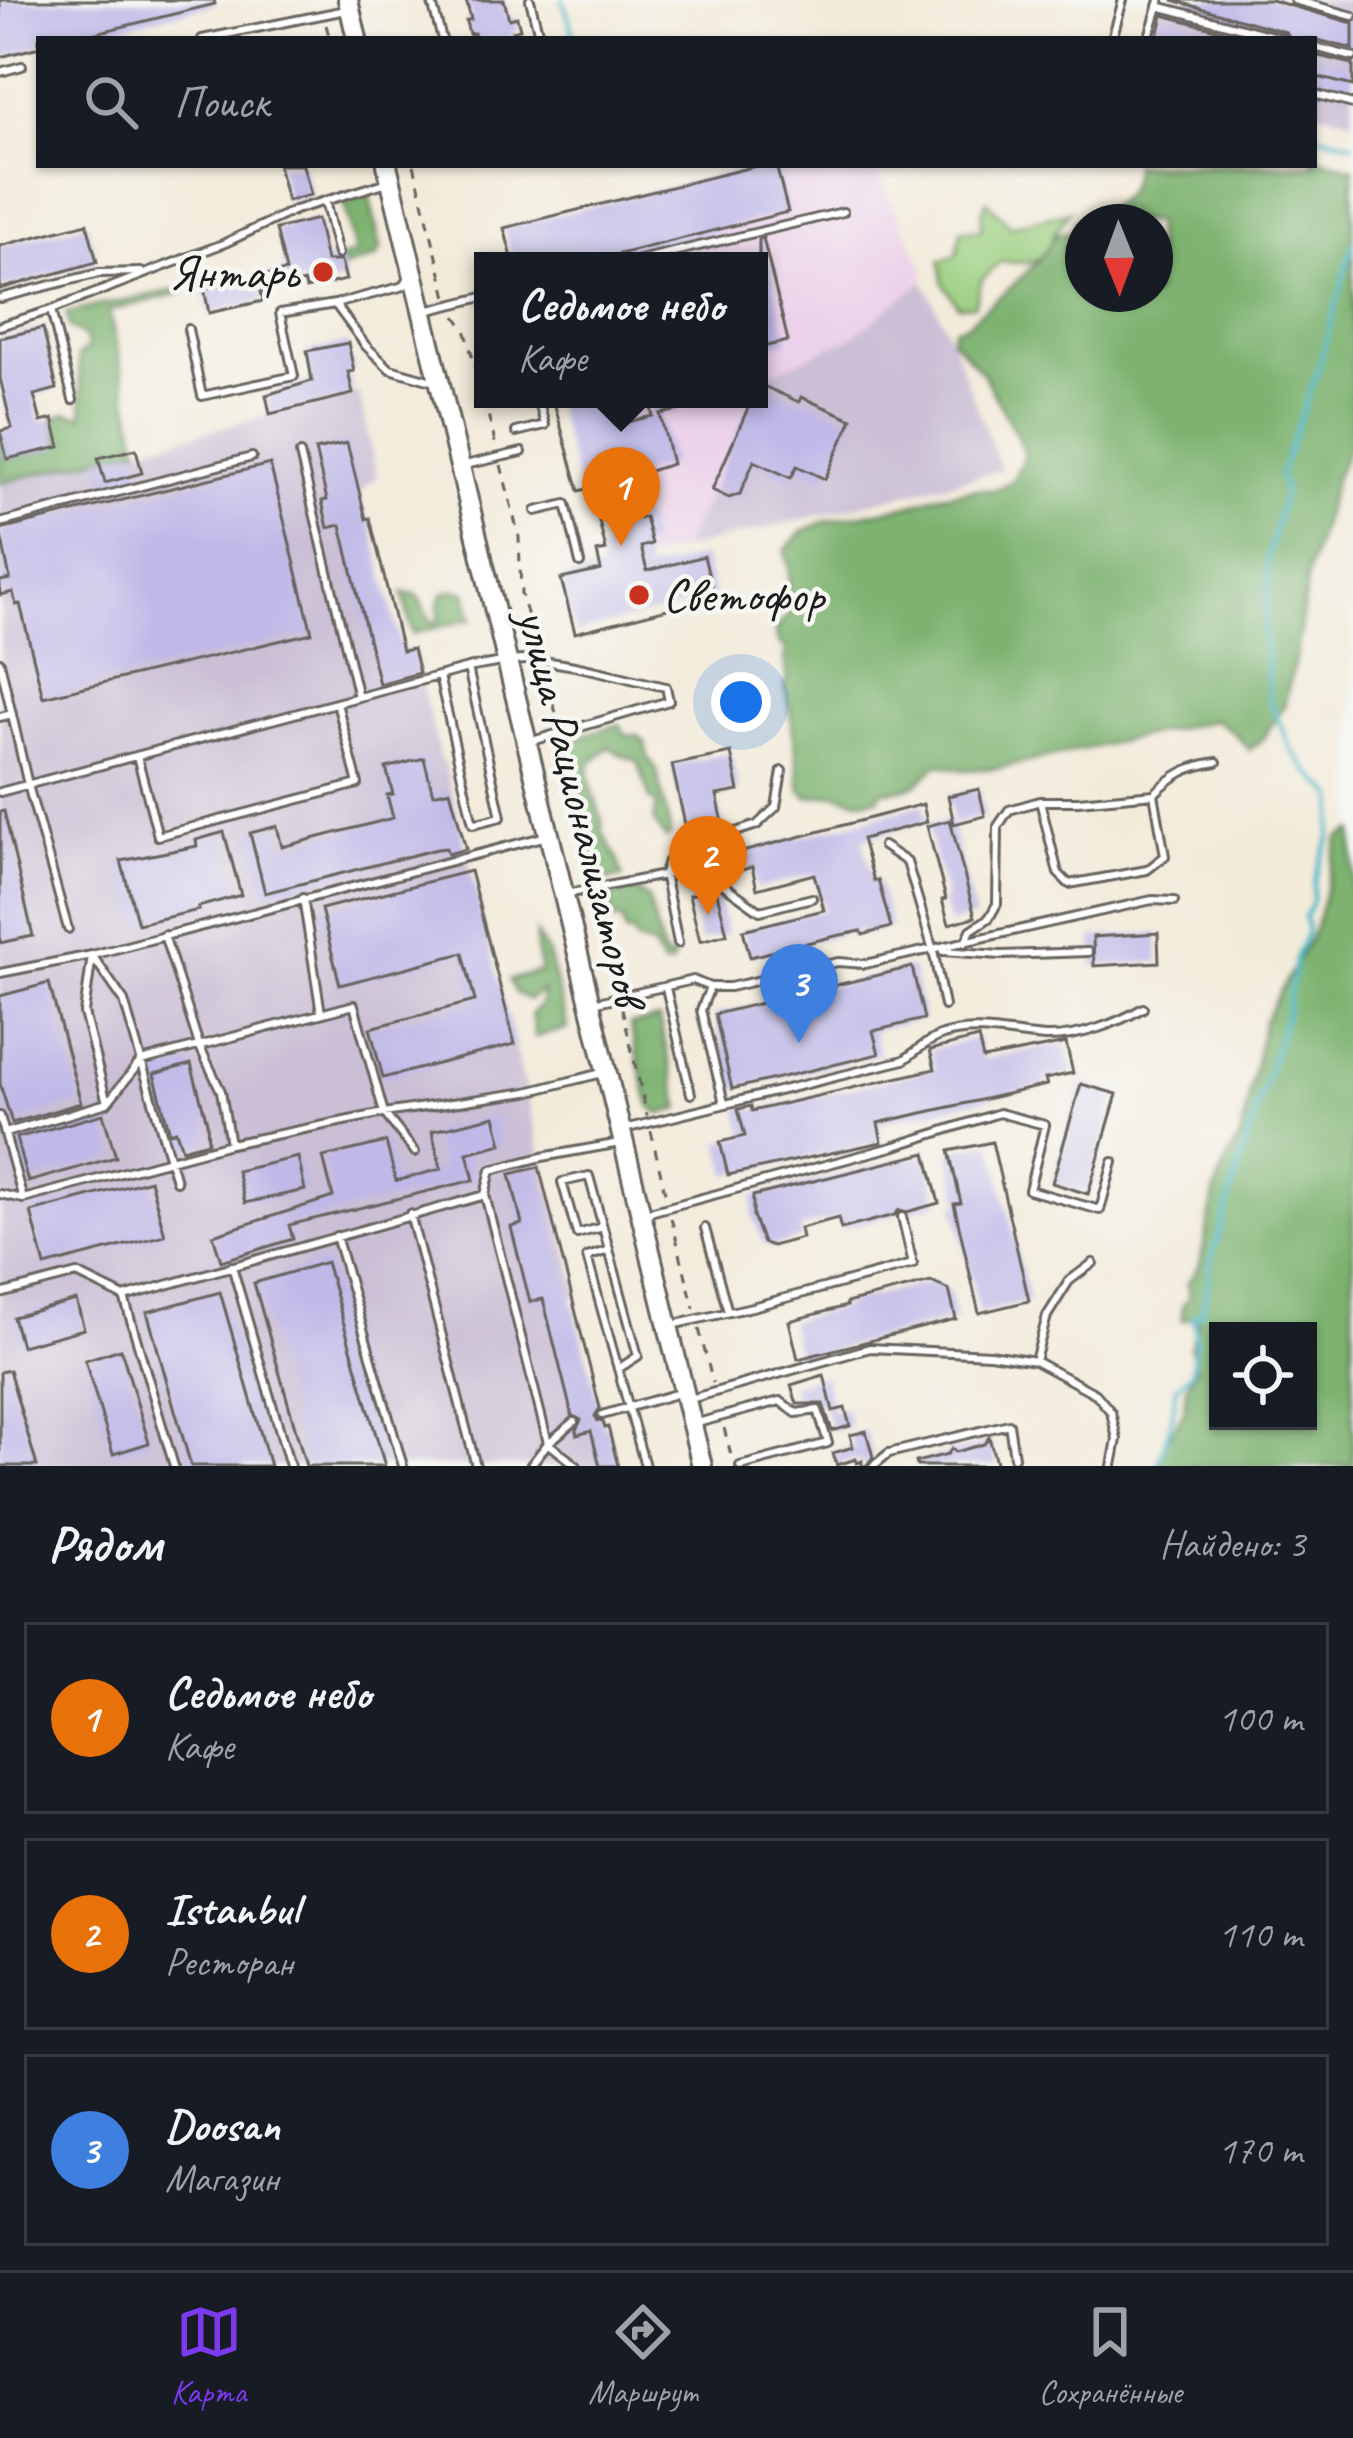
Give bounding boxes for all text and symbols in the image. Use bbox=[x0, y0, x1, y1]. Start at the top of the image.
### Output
search box bbox=[36, 36, 1317, 168]
icon: search bbox=[78, 69, 144, 135]
text: Поиск bbox=[174, 74, 269, 131]
north arrow bbox=[1065, 204, 1173, 312]
place label: Янтарь bbox=[169, 242, 301, 302]
popup bbox=[474, 252, 768, 408]
marker: Янтарь bbox=[310, 259, 336, 285]
text: Седьмое небо bbox=[518, 277, 724, 334]
text: Кафе bbox=[518, 334, 587, 383]
pin: 1 bbox=[582, 447, 660, 546]
place label: Светофор bbox=[663, 565, 826, 625]
marker: Светофор bbox=[626, 582, 652, 608]
street label: улица Рационализаторов bbox=[503, 600, 662, 1020]
your location bbox=[711, 672, 771, 732]
pin: 2 bbox=[669, 816, 747, 915]
pin: 3 bbox=[760, 944, 838, 1043]
map controls bbox=[1209, 1322, 1317, 1430]
button: locate bbox=[1209, 1322, 1317, 1430]
text: Рядом bbox=[48, 1512, 162, 1576]
text: Найдено: 3 bbox=[1160, 1520, 1305, 1569]
text: Седьмое небо bbox=[165, 1665, 371, 1722]
text: 1 bbox=[81, 1694, 99, 1743]
text: 100 m bbox=[1218, 1694, 1302, 1743]
text: Кафе bbox=[165, 1722, 234, 1771]
text: Istanbul bbox=[165, 1881, 299, 1938]
text: 2 bbox=[81, 1910, 99, 1959]
text: 110 m bbox=[1218, 1910, 1302, 1959]
text: Ресторан bbox=[165, 1938, 293, 1987]
text: Doosan bbox=[165, 2097, 280, 2154]
text: 3 bbox=[81, 2126, 99, 2175]
text: 170 m bbox=[1218, 2126, 1302, 2175]
text: Магазин bbox=[165, 2154, 279, 2203]
tab: Карта bbox=[171, 2299, 246, 2413]
tab: Маршрут bbox=[588, 2299, 697, 2413]
tab: Сохранённые bbox=[1039, 2299, 1182, 2413]

